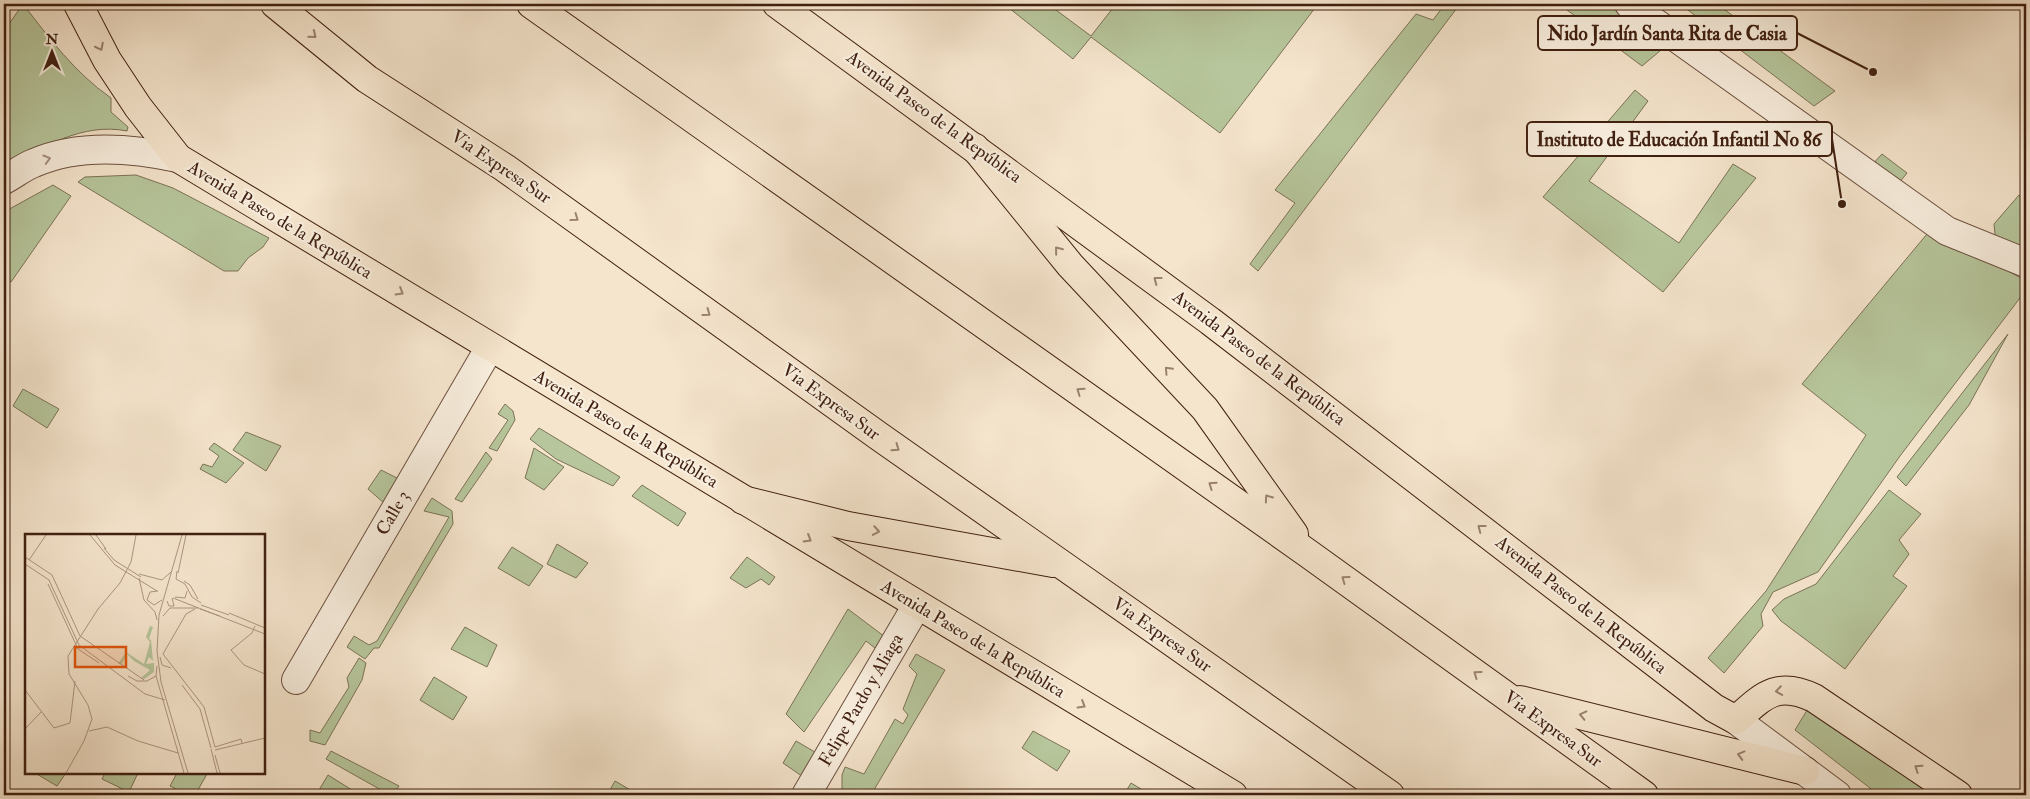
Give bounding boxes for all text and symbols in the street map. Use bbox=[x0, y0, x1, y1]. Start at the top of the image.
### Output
callout: Nido Jardín Santa Rita de Casia bbox=[1538, 16, 1797, 50]
text: Nido Jardín Santa Rita de Casia bbox=[1546, 22, 1788, 46]
north arrow bbox=[28, 28, 78, 78]
one-way arrow bbox=[307, 29, 316, 37]
text: N bbox=[45, 31, 59, 48]
one-way arrow bbox=[94, 42, 104, 51]
street label: Avenida Paseo de la República bbox=[841, 45, 1027, 189]
callout: Instituto de Educación Infantil No 86 bbox=[1527, 122, 1832, 156]
street label: Via Expresa Sur bbox=[446, 125, 556, 209]
text: Instituto de Educación Infantil No 86 bbox=[1537, 128, 1823, 152]
one-way arrow bbox=[43, 154, 51, 164]
street label: Avenida Paseo de la República bbox=[183, 155, 377, 285]
one-way arrow bbox=[569, 212, 579, 221]
one-way arrow bbox=[1056, 247, 1064, 256]
one-way arrow bbox=[1154, 278, 1163, 286]
street label: Avenida Paseo de la República bbox=[1167, 285, 1351, 431]
one-way arrow bbox=[394, 286, 403, 295]
one-way arrow bbox=[701, 307, 711, 316]
street label: Via Expresa Sur bbox=[777, 359, 885, 446]
street label: Avenida Paseo de la República bbox=[529, 364, 723, 494]
one-way arrow bbox=[1165, 366, 1174, 375]
one-way arrow bbox=[1077, 389, 1086, 397]
one-way arrow bbox=[890, 442, 900, 451]
one-way arrow bbox=[1209, 482, 1218, 491]
street label: Calle 3 bbox=[371, 487, 415, 539]
one-way arrow bbox=[1265, 494, 1274, 503]
one-way arrow bbox=[1477, 524, 1486, 533]
one-way arrow bbox=[872, 525, 880, 535]
street label: Avenida Paseo de la República bbox=[1490, 530, 1672, 679]
one-way arrow bbox=[803, 533, 812, 543]
inset map bbox=[25, 534, 265, 774]
street label: Avenida Paseo de la República bbox=[876, 574, 1070, 704]
one-way arrow bbox=[1341, 576, 1351, 585]
street label: Via Expresa Sur bbox=[1108, 592, 1216, 678]
street label: Felipe Pardo y Aliaga bbox=[814, 629, 909, 771]
one-way arrow bbox=[1474, 672, 1483, 680]
street label: Via Expresa Sur bbox=[1499, 686, 1607, 773]
one-way arrow bbox=[1774, 686, 1783, 696]
one-way arrow bbox=[1077, 698, 1086, 708]
one-way arrow bbox=[1579, 710, 1588, 721]
one-way arrow bbox=[1737, 750, 1745, 760]
one-way arrow bbox=[1914, 765, 1923, 774]

